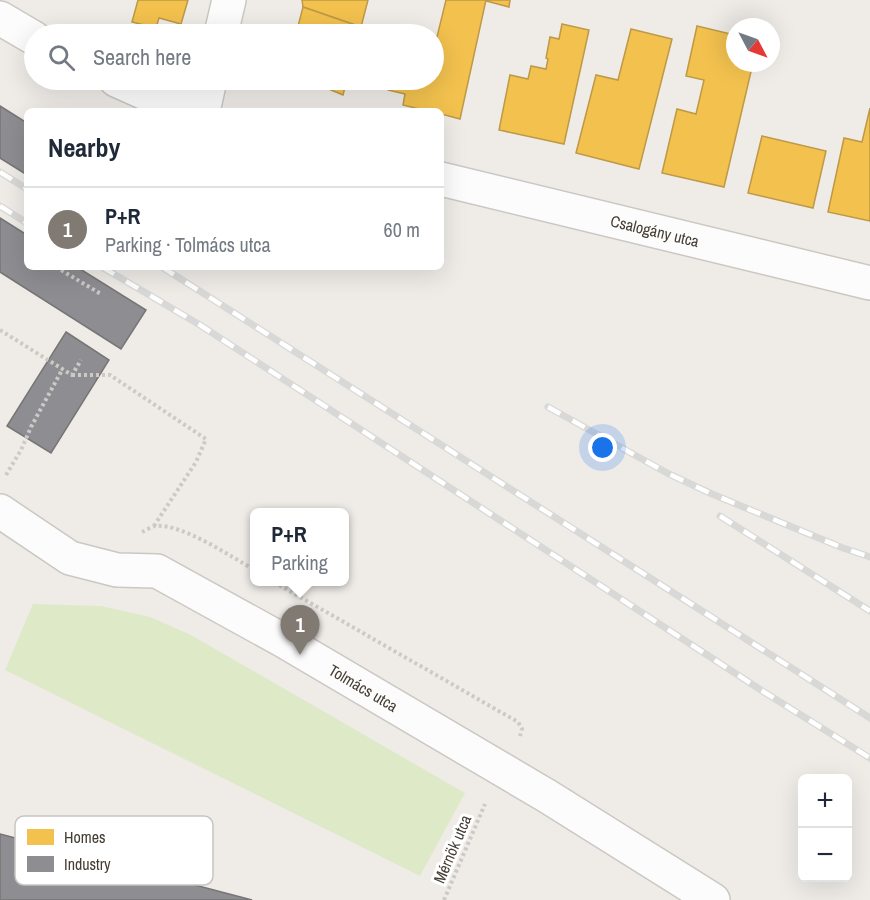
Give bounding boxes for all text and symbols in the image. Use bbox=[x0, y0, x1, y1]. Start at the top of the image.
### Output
north arrow bbox=[726, 18, 780, 72]
search box bbox=[24, 24, 444, 90]
icon: search bbox=[45, 41, 78, 74]
text: Search here bbox=[93, 42, 191, 72]
text: Nearby bbox=[48, 130, 120, 165]
text: P+R bbox=[105, 201, 141, 231]
street label: Csalogány utca bbox=[608, 209, 702, 252]
text: 1 bbox=[63, 216, 72, 243]
text: 60 m bbox=[384, 216, 420, 243]
text: Parking · Tolmács utca bbox=[105, 231, 271, 258]
your location bbox=[588, 433, 617, 462]
popup bbox=[250, 508, 349, 586]
text: P+R bbox=[271, 519, 307, 549]
text: Parking bbox=[271, 549, 328, 576]
pin: 1 bbox=[280, 606, 320, 655]
street label: Tolmács utca bbox=[325, 659, 403, 717]
map controls bbox=[798, 774, 852, 882]
button: + bbox=[798, 774, 852, 828]
street label: Mérnök utca bbox=[428, 811, 477, 887]
legend bbox=[15, 816, 213, 885]
text: Homes bbox=[64, 826, 106, 848]
button: − bbox=[798, 828, 852, 882]
text: Industry bbox=[64, 853, 111, 875]

